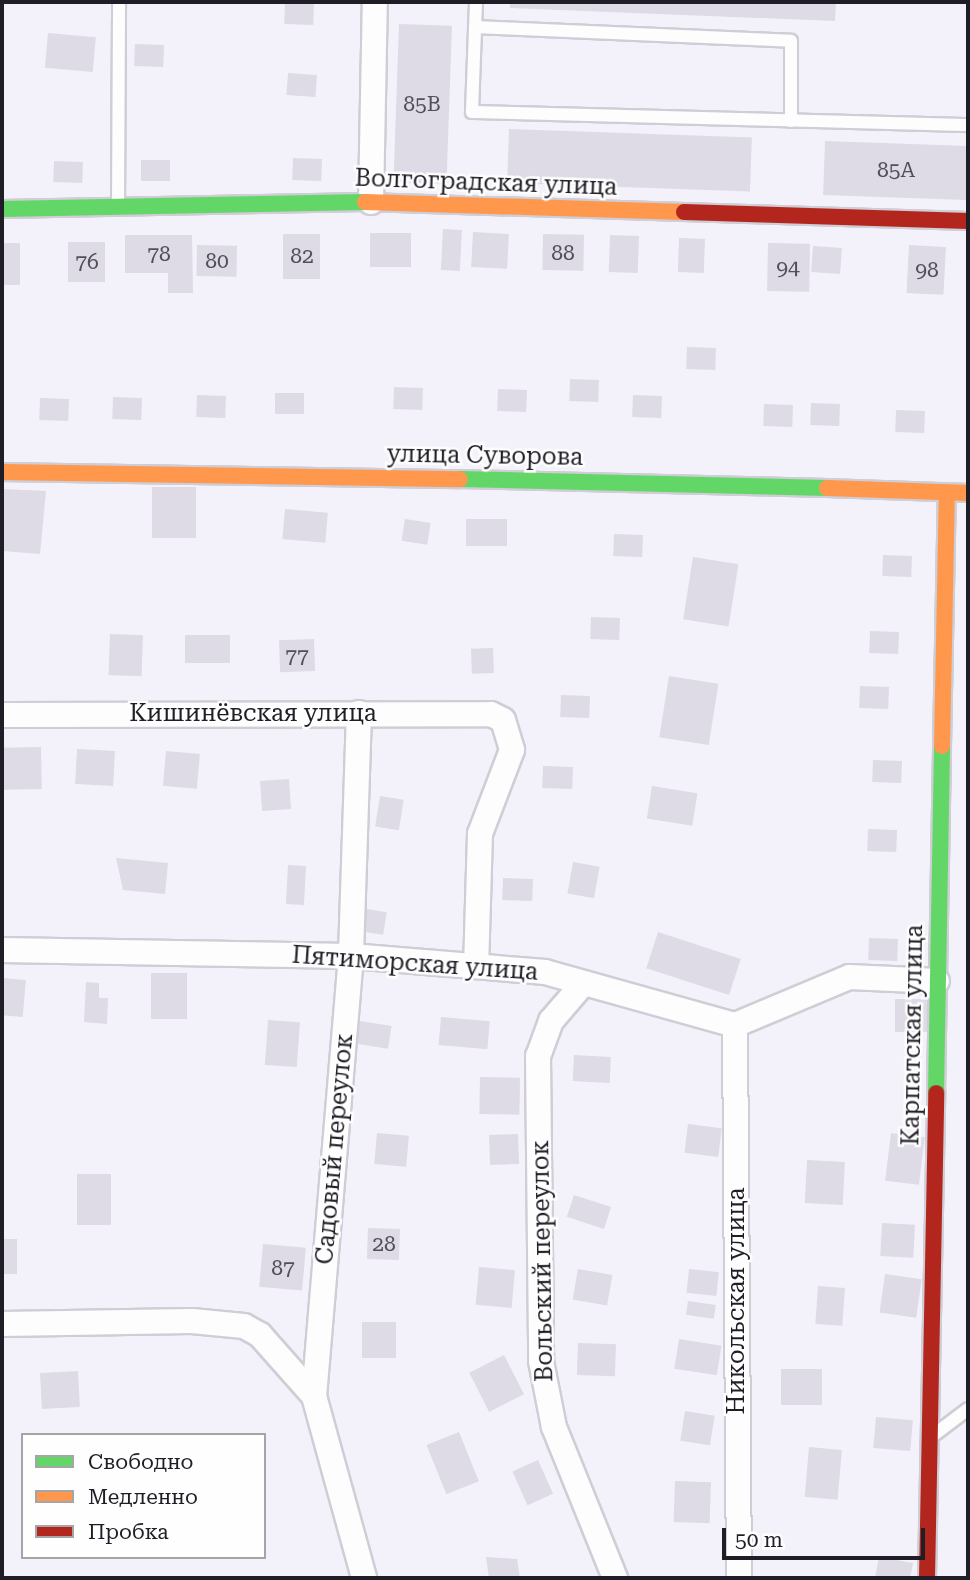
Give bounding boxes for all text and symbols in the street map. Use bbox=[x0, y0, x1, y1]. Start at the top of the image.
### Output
house number: 85В bbox=[403, 91, 441, 117]
house number: 85А bbox=[877, 157, 915, 183]
street label: Волгоградская улица bbox=[354, 164, 618, 202]
house number: 88 bbox=[551, 240, 575, 266]
house number: 78 bbox=[147, 241, 171, 267]
house number: 82 bbox=[290, 243, 314, 269]
house number: 80 bbox=[205, 248, 229, 274]
house number: 76 bbox=[75, 249, 99, 275]
house number: 94 bbox=[776, 255, 800, 281]
house number: 98 bbox=[915, 257, 939, 283]
street label: улица Суворова bbox=[387, 440, 583, 472]
house number: 77 bbox=[285, 643, 309, 669]
street label: Кишинёвская улица bbox=[129, 700, 377, 728]
street label: Карпатская улица bbox=[897, 924, 929, 1146]
street label: Пятиморская улица bbox=[291, 941, 539, 987]
street label: Садовый переулок bbox=[311, 1032, 359, 1266]
street label: Вольский переулок bbox=[526, 1140, 560, 1382]
street label: Никольская улица bbox=[723, 1187, 751, 1415]
house number: 28 bbox=[372, 1231, 396, 1257]
house number: 87 bbox=[271, 1255, 295, 1281]
legend bbox=[21, 1433, 266, 1559]
text: Свободно bbox=[88, 1450, 194, 1474]
text: Медленно bbox=[88, 1485, 198, 1509]
scale bar bbox=[725, 1514, 928, 1558]
text: Пробка bbox=[88, 1520, 169, 1544]
text: 50 m bbox=[735, 1528, 783, 1552]

